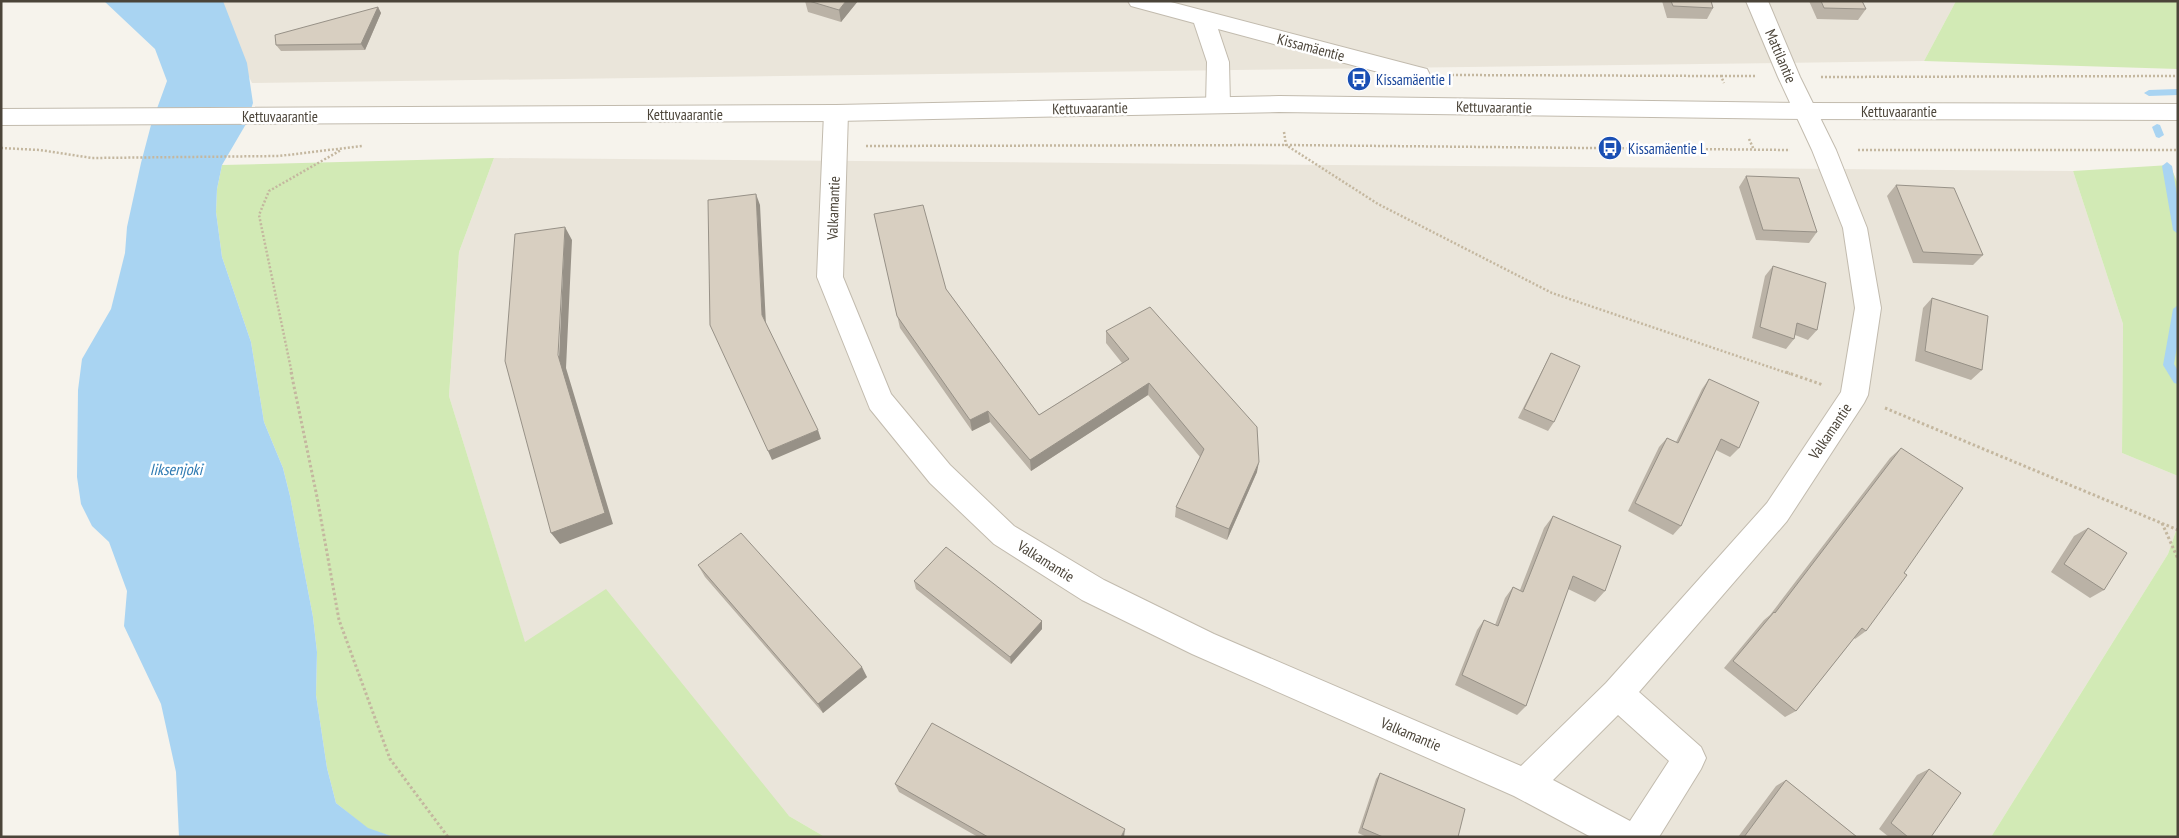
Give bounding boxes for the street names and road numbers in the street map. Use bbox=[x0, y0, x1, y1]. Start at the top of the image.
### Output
street label: Mattilantie bbox=[1761, 26, 1801, 86]
street label: Kissamäentie bbox=[1275, 29, 1347, 65]
street label: Kettuvaarantie bbox=[1456, 97, 1532, 117]
street label: Kettuvaarantie bbox=[1052, 98, 1128, 118]
street label: Kettuvaarantie bbox=[1861, 102, 1937, 121]
street label: Kettuvaarantie bbox=[647, 105, 723, 124]
street label: Kettuvaarantie bbox=[242, 107, 318, 126]
street label: Valkamantie bbox=[822, 176, 844, 241]
street label: Valkamantie bbox=[1804, 399, 1856, 463]
street label: Valkamantie bbox=[1013, 536, 1078, 586]
street label: Valkamantie bbox=[1377, 712, 1444, 755]

